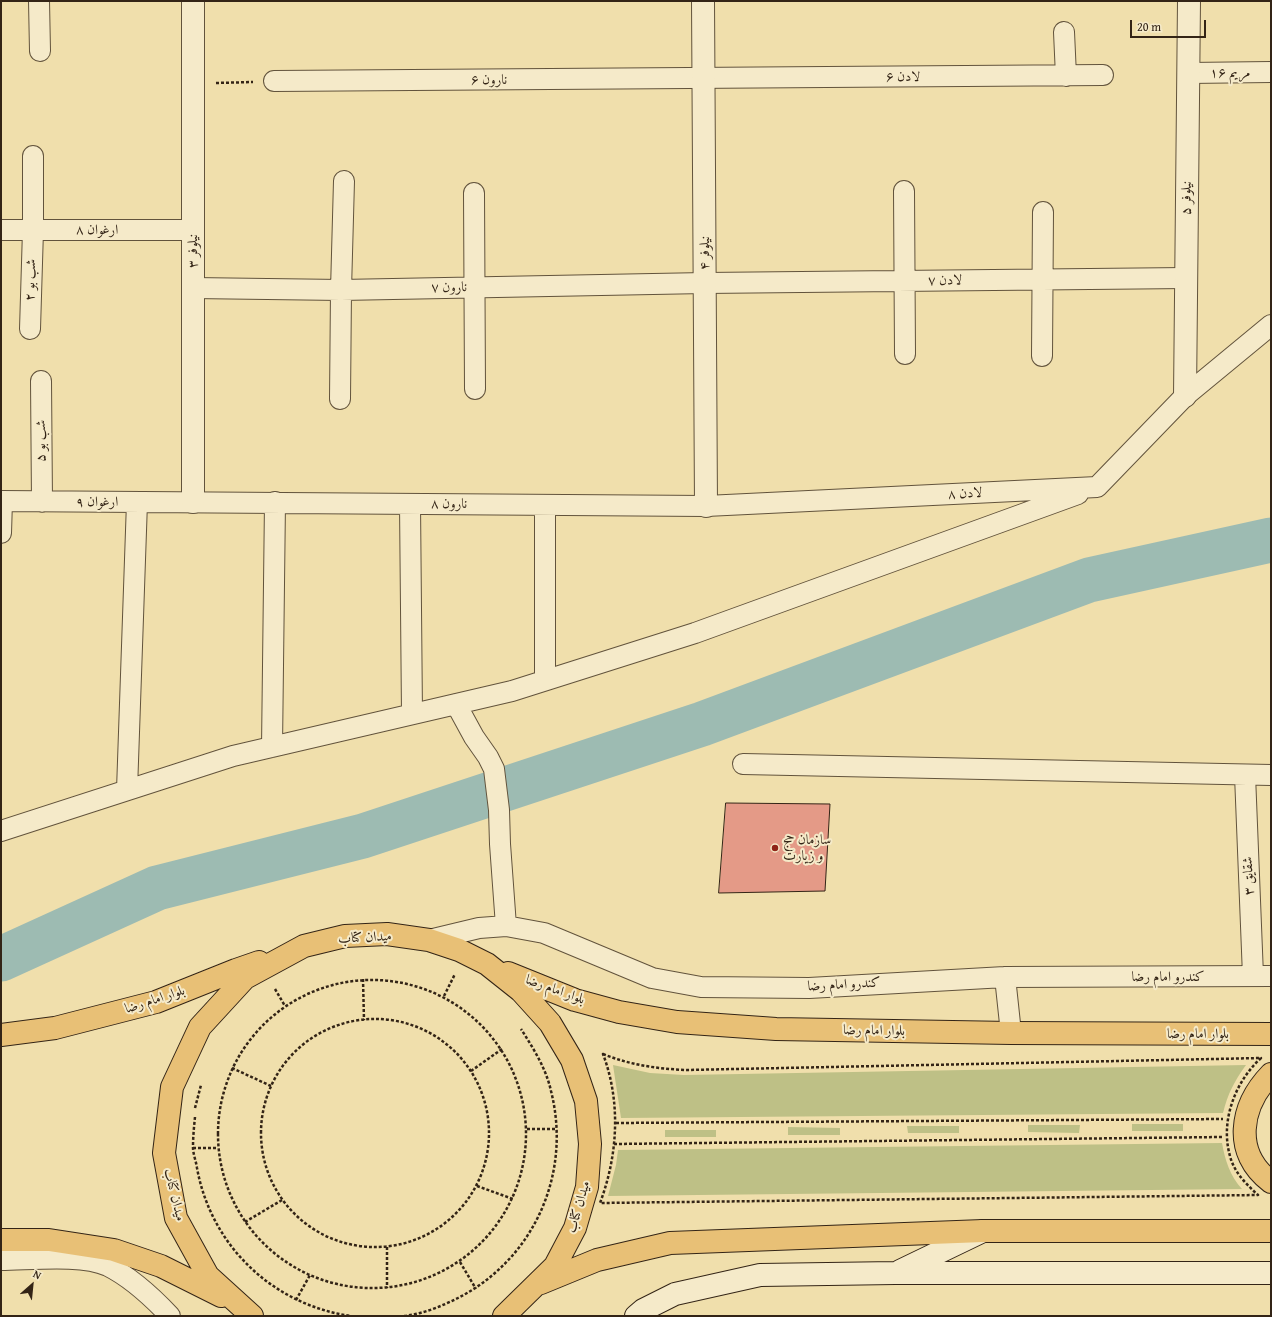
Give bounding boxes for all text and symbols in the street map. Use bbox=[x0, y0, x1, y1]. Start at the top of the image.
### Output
scale bar bbox=[1132, 12, 1208, 38]
text: 20 m bbox=[1137, 18, 1161, 35]
street label: مریم ۱۶ bbox=[1210, 65, 1250, 81]
street label: لادن ۶ bbox=[886, 69, 920, 85]
street label: نارون ۶ bbox=[471, 72, 507, 88]
street label: نیلوفر ۵ bbox=[1178, 181, 1196, 215]
street label: ارغوان ۸ bbox=[76, 222, 118, 238]
street label: نیلوفر ۳ bbox=[185, 234, 201, 268]
street label: نیلوفر ۴ bbox=[697, 236, 713, 270]
street label: شب بو ۲ bbox=[22, 259, 40, 301]
street label: لادن ۷ bbox=[928, 272, 962, 290]
street label: نارون ۷ bbox=[431, 279, 467, 297]
street label: شب بو ۵ bbox=[33, 420, 49, 462]
street label: لادن ۸ bbox=[947, 485, 983, 503]
street label: ارغوان ۹ bbox=[76, 494, 118, 510]
street label: نارون ۸ bbox=[431, 496, 467, 512]
place label: سازمان حج و زیارت bbox=[783, 832, 831, 864]
marker: سازمان حج و زیارت bbox=[770, 843, 780, 853]
street label: شقایق ۳ bbox=[1240, 856, 1258, 896]
street label: میدان کتاب bbox=[338, 928, 392, 948]
street label: کندرو امام رضا bbox=[1131, 969, 1205, 985]
street label: بلوار امام رضا bbox=[523, 971, 587, 1009]
street label: کندرو امام رضا bbox=[807, 975, 881, 995]
street label: بلوار امام رضا bbox=[123, 982, 187, 1018]
street label: بلوار امام رضا bbox=[843, 1022, 905, 1040]
street label: بلوار امام رضا bbox=[1167, 1026, 1229, 1042]
street label: میدان کتاب bbox=[159, 1167, 189, 1223]
street label: میدان کتاب bbox=[564, 1179, 594, 1235]
north arrow bbox=[12, 1265, 52, 1305]
text: N bbox=[31, 1266, 44, 1283]

